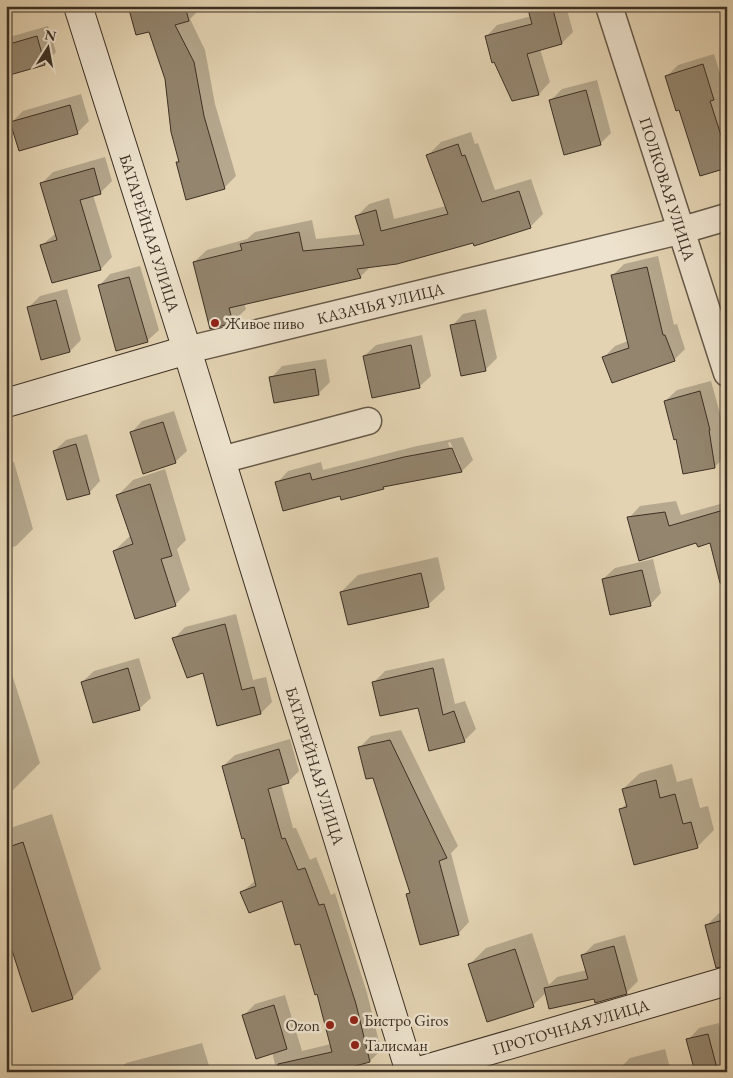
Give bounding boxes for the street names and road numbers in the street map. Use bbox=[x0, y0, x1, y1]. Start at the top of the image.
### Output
street label: ПОЛКОВАЯ УЛИЦА bbox=[635, 114, 701, 264]
street label: БАТАРЕЙНАЯ УЛИЦА bbox=[115, 151, 185, 315]
street label: КАЗАЧЬЯ УЛИЦА bbox=[315, 278, 447, 329]
street label: БАТАРЕЙНАЯ УЛИЦА bbox=[281, 684, 350, 848]
street label: ПРОТОЧНАЯ УЛИЦА bbox=[490, 994, 652, 1060]

